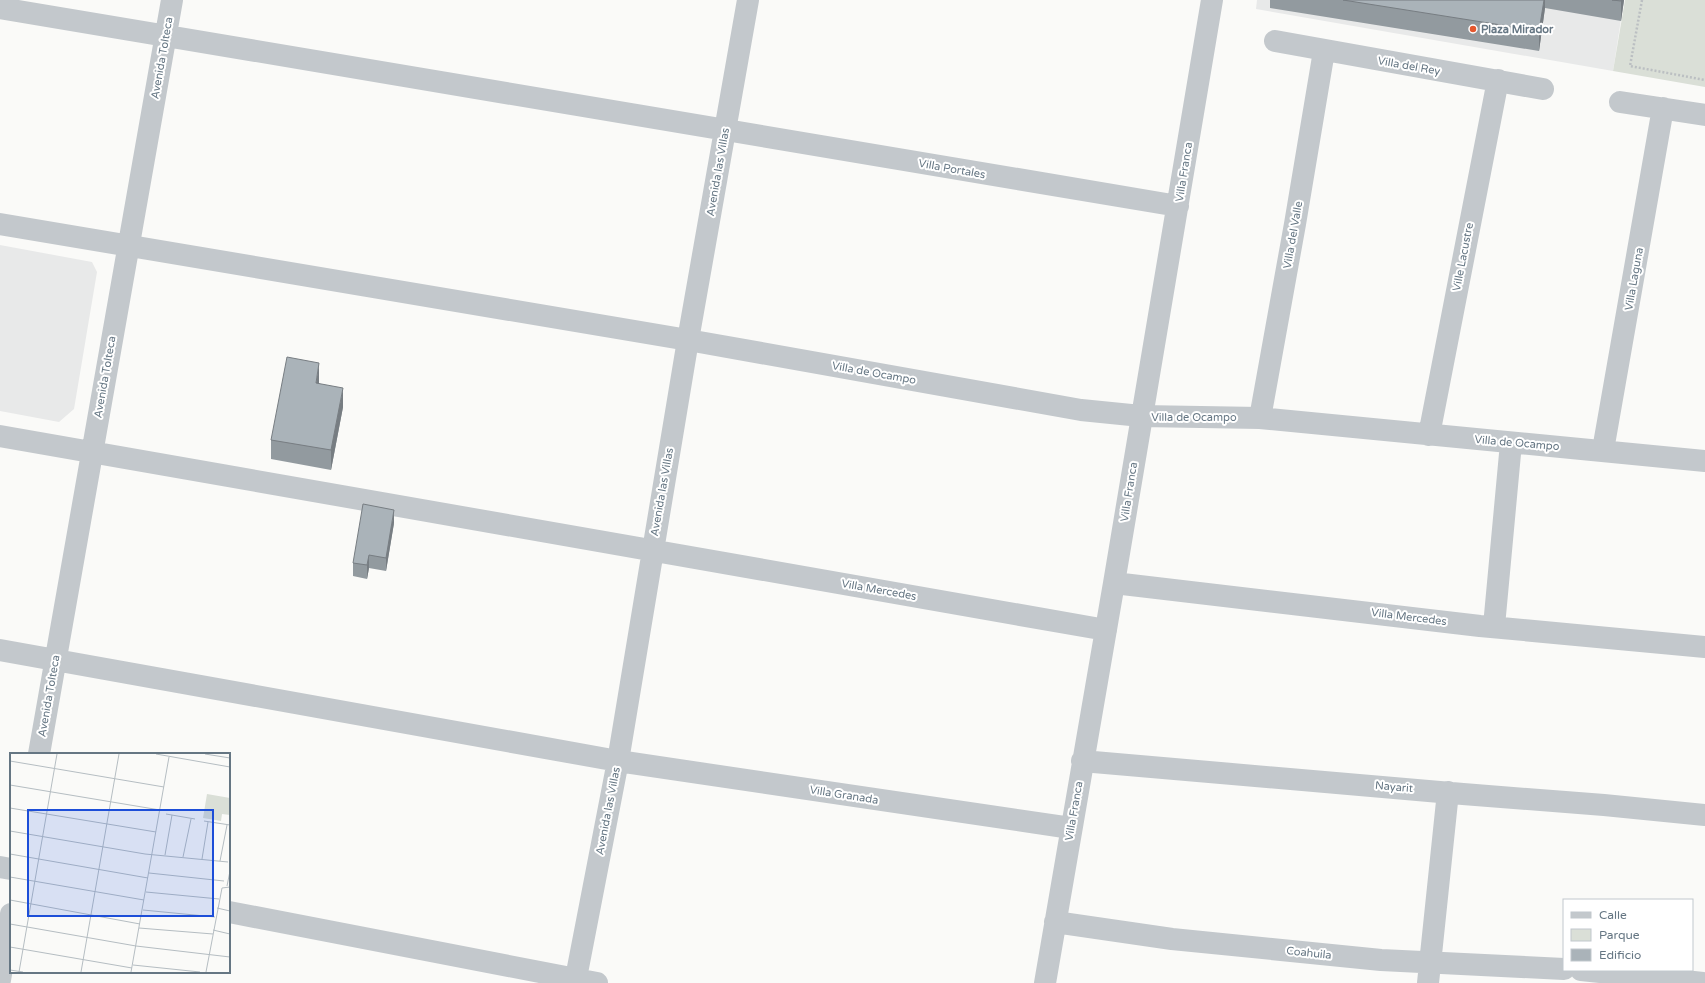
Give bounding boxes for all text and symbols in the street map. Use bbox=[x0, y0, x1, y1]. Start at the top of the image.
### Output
street label: Avenida Tolteca bbox=[148, 16, 176, 100]
place label: Plaza Mirador bbox=[1481, 23, 1554, 36]
marker: Plaza Mirador bbox=[1468, 24, 1478, 34]
street label: Villa del Rey bbox=[1377, 54, 1441, 78]
street label: Avenida las Villas bbox=[704, 127, 732, 217]
street label: Villa Franca bbox=[1173, 141, 1195, 203]
street label: Villa Portales bbox=[918, 157, 986, 181]
street label: Villa del Valle bbox=[1281, 200, 1305, 270]
street label: Ville Lacustre bbox=[1450, 222, 1476, 292]
street label: Villa Laguna bbox=[1622, 246, 1646, 312]
street label: Avenida Tolteca bbox=[91, 335, 119, 419]
street label: Villa de Ocampo bbox=[831, 359, 917, 387]
street label: Villa de Ocampo bbox=[1151, 411, 1237, 424]
street label: Villa de Ocampo bbox=[1474, 433, 1560, 453]
street label: Avenida las Villas bbox=[648, 447, 676, 537]
street label: Villa Franca bbox=[1118, 461, 1140, 523]
street label: Villa Mercedes bbox=[840, 577, 918, 603]
street label: Villa Mercedes bbox=[1370, 606, 1448, 628]
street label: Avenida Tolteca bbox=[35, 654, 63, 738]
inset map bbox=[10, 753, 230, 973]
street label: Avenida las Villas bbox=[593, 766, 623, 856]
street label: Nayarit bbox=[1374, 779, 1414, 795]
street label: Villa Franca bbox=[1062, 780, 1086, 842]
street label: Villa Granada bbox=[809, 783, 879, 807]
legend bbox=[1563, 899, 1693, 971]
text: Calle bbox=[1599, 908, 1627, 922]
text: Parque bbox=[1599, 928, 1640, 942]
street label: Coahuila bbox=[1286, 944, 1332, 962]
text: Edificio bbox=[1599, 948, 1641, 962]

